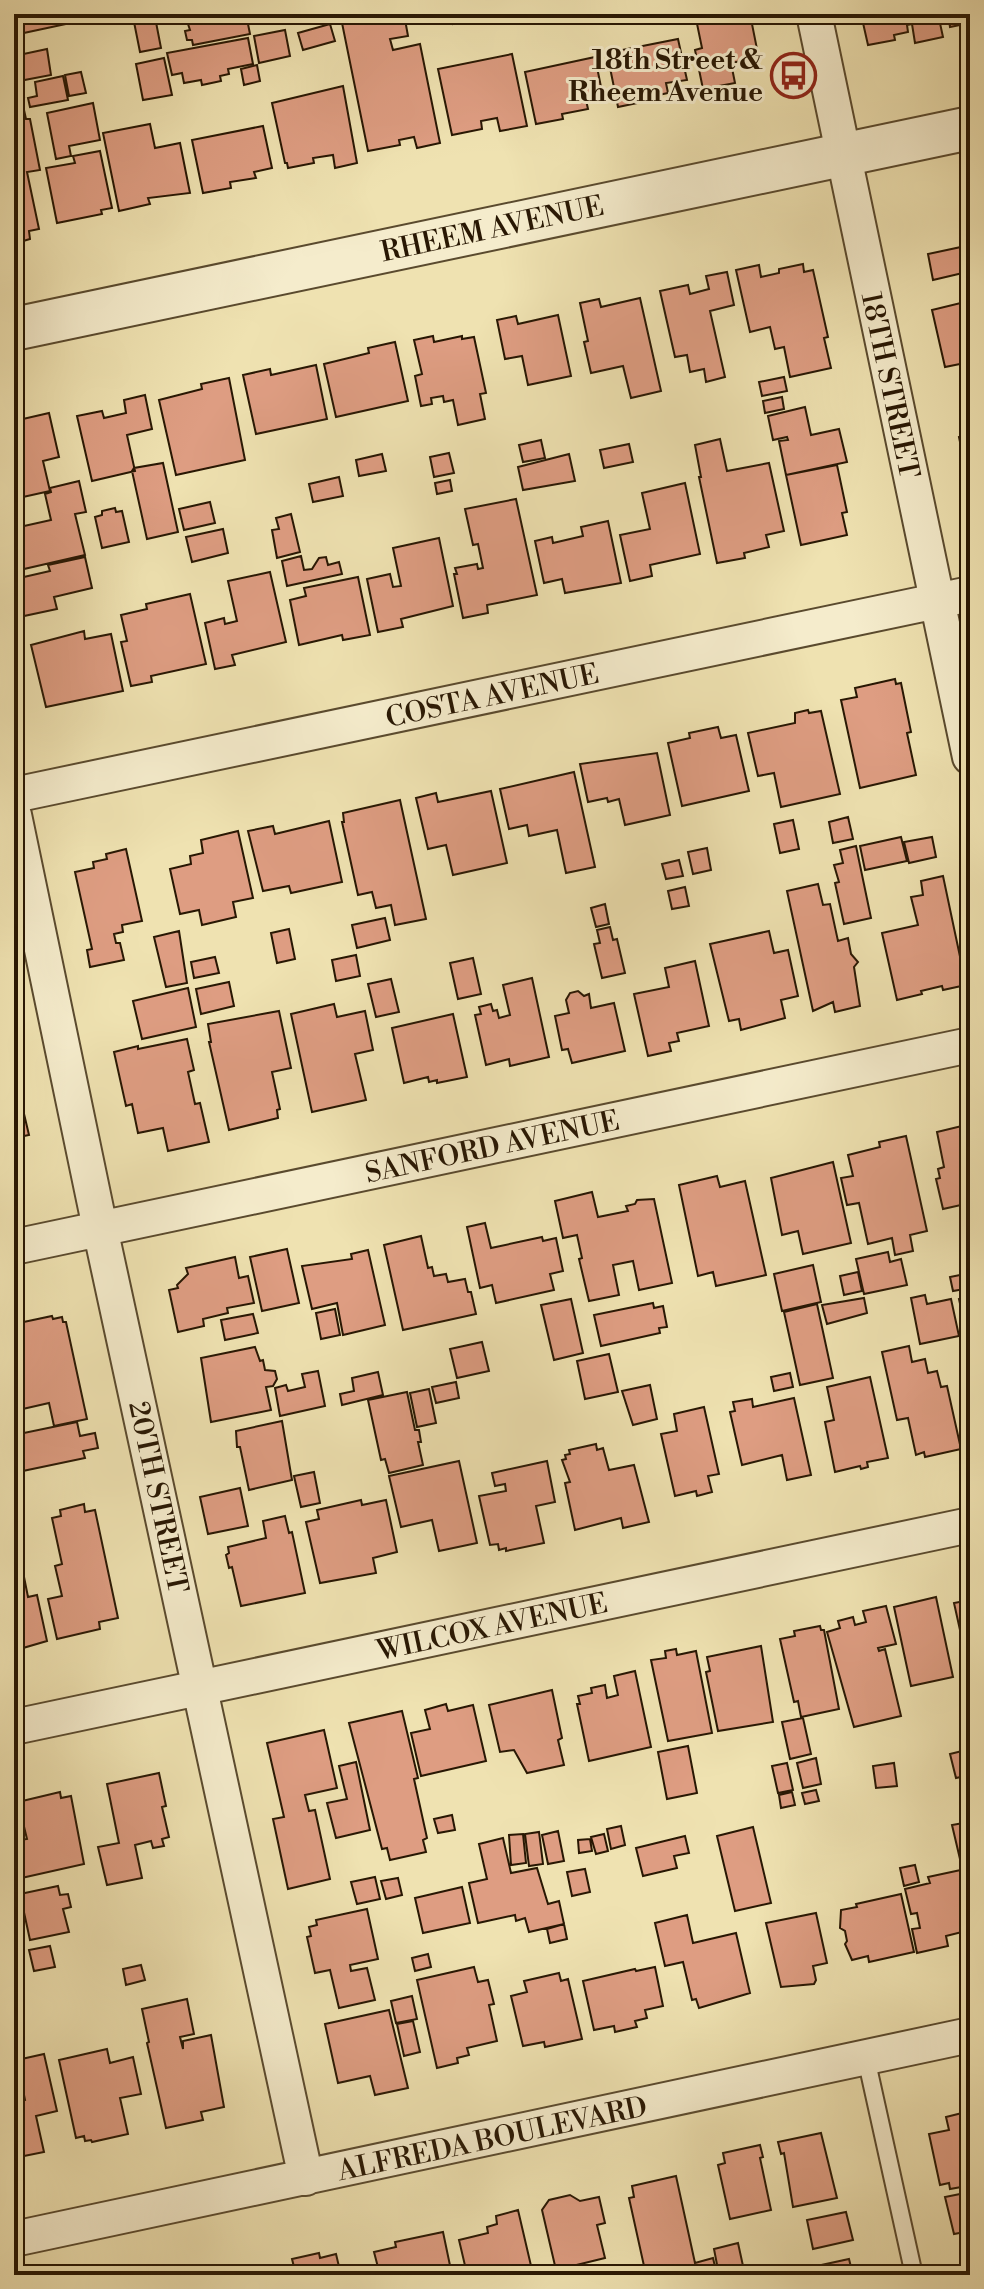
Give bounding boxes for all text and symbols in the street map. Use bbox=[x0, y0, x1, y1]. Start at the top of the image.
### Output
place label: 18th Street & Rheem Avenue bbox=[568, 43, 764, 110]
bus stop icon: 18th Street & Rheem Avenue bbox=[770, 51, 818, 99]
street label: RHEEM AVENUE bbox=[378, 189, 607, 270]
street label: 18TH STREET bbox=[853, 289, 926, 482]
street label: COSTA AVENUE bbox=[383, 657, 602, 736]
street label: SANFORD AVENUE bbox=[362, 1103, 623, 1192]
street label: 20TH STREET bbox=[120, 1398, 195, 1597]
street label: WILCOX AVENUE bbox=[373, 1586, 611, 1669]
street label: ALFREDA BOULEVARD bbox=[333, 2090, 650, 2190]

